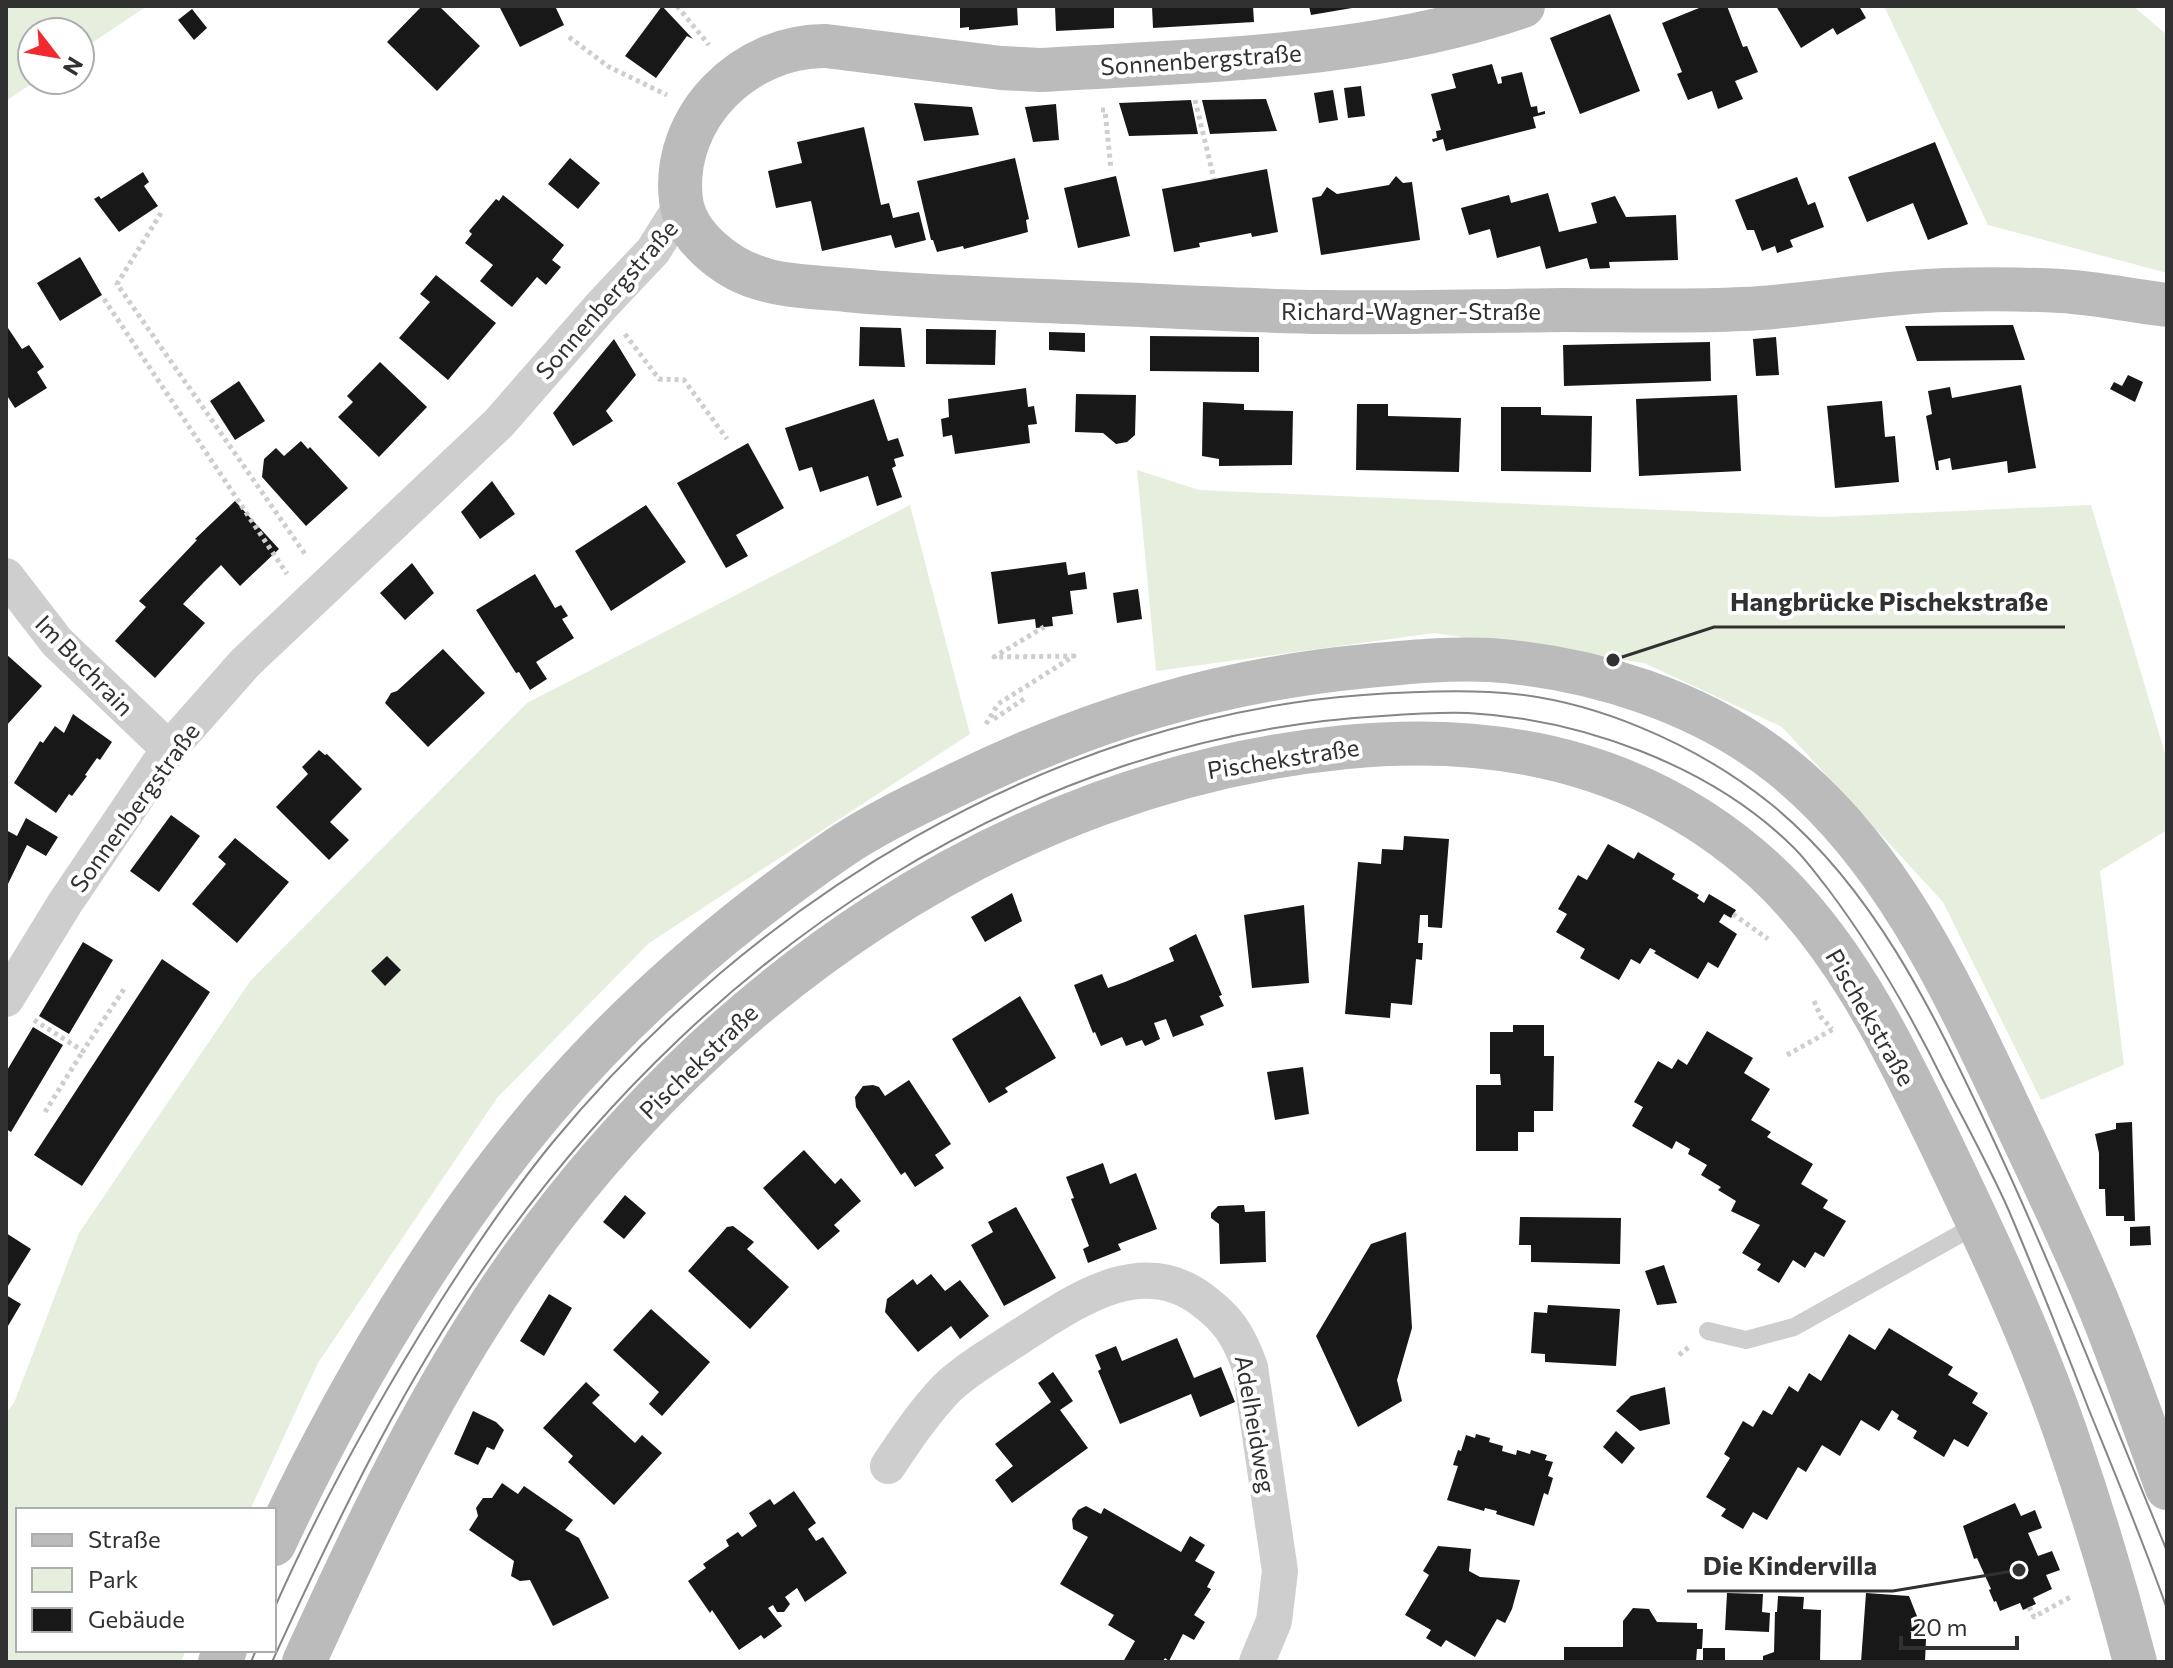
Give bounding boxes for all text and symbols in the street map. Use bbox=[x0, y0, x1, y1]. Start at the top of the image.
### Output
north arrow bbox=[16, 16, 96, 96]
street label: Sonnenbergstraße bbox=[1099, 38, 1303, 80]
text: N bbox=[58, 53, 89, 81]
street label: Sonnenbergstraße bbox=[529, 213, 683, 385]
street label: Richard-Wagner-Straße bbox=[1281, 296, 1541, 325]
callout: Hangbrücke Pischekstraße bbox=[1714, 577, 2065, 627]
text: Hangbrücke Pischekstraße bbox=[1730, 585, 2048, 616]
street label: Im Buchrain bbox=[30, 609, 140, 721]
street label: Sonnenbergstraße bbox=[63, 717, 205, 897]
street label: Pischekstraße bbox=[1205, 732, 1361, 784]
street label: Pischekstraße bbox=[1820, 943, 1922, 1091]
street label: Pischekstraße bbox=[633, 997, 763, 1125]
street label: Adelheidweg bbox=[1230, 1353, 1282, 1495]
legend bbox=[16, 1508, 276, 1652]
text: Straße bbox=[88, 1524, 161, 1553]
callout: Die Kindervilla bbox=[1687, 1541, 1893, 1591]
text: Die Kindervilla bbox=[1703, 1549, 1877, 1580]
text: Park bbox=[88, 1564, 138, 1593]
scale bar bbox=[1901, 1600, 2017, 1650]
text: Gebäude bbox=[88, 1604, 185, 1633]
text: 20 m bbox=[1913, 1612, 1967, 1641]

